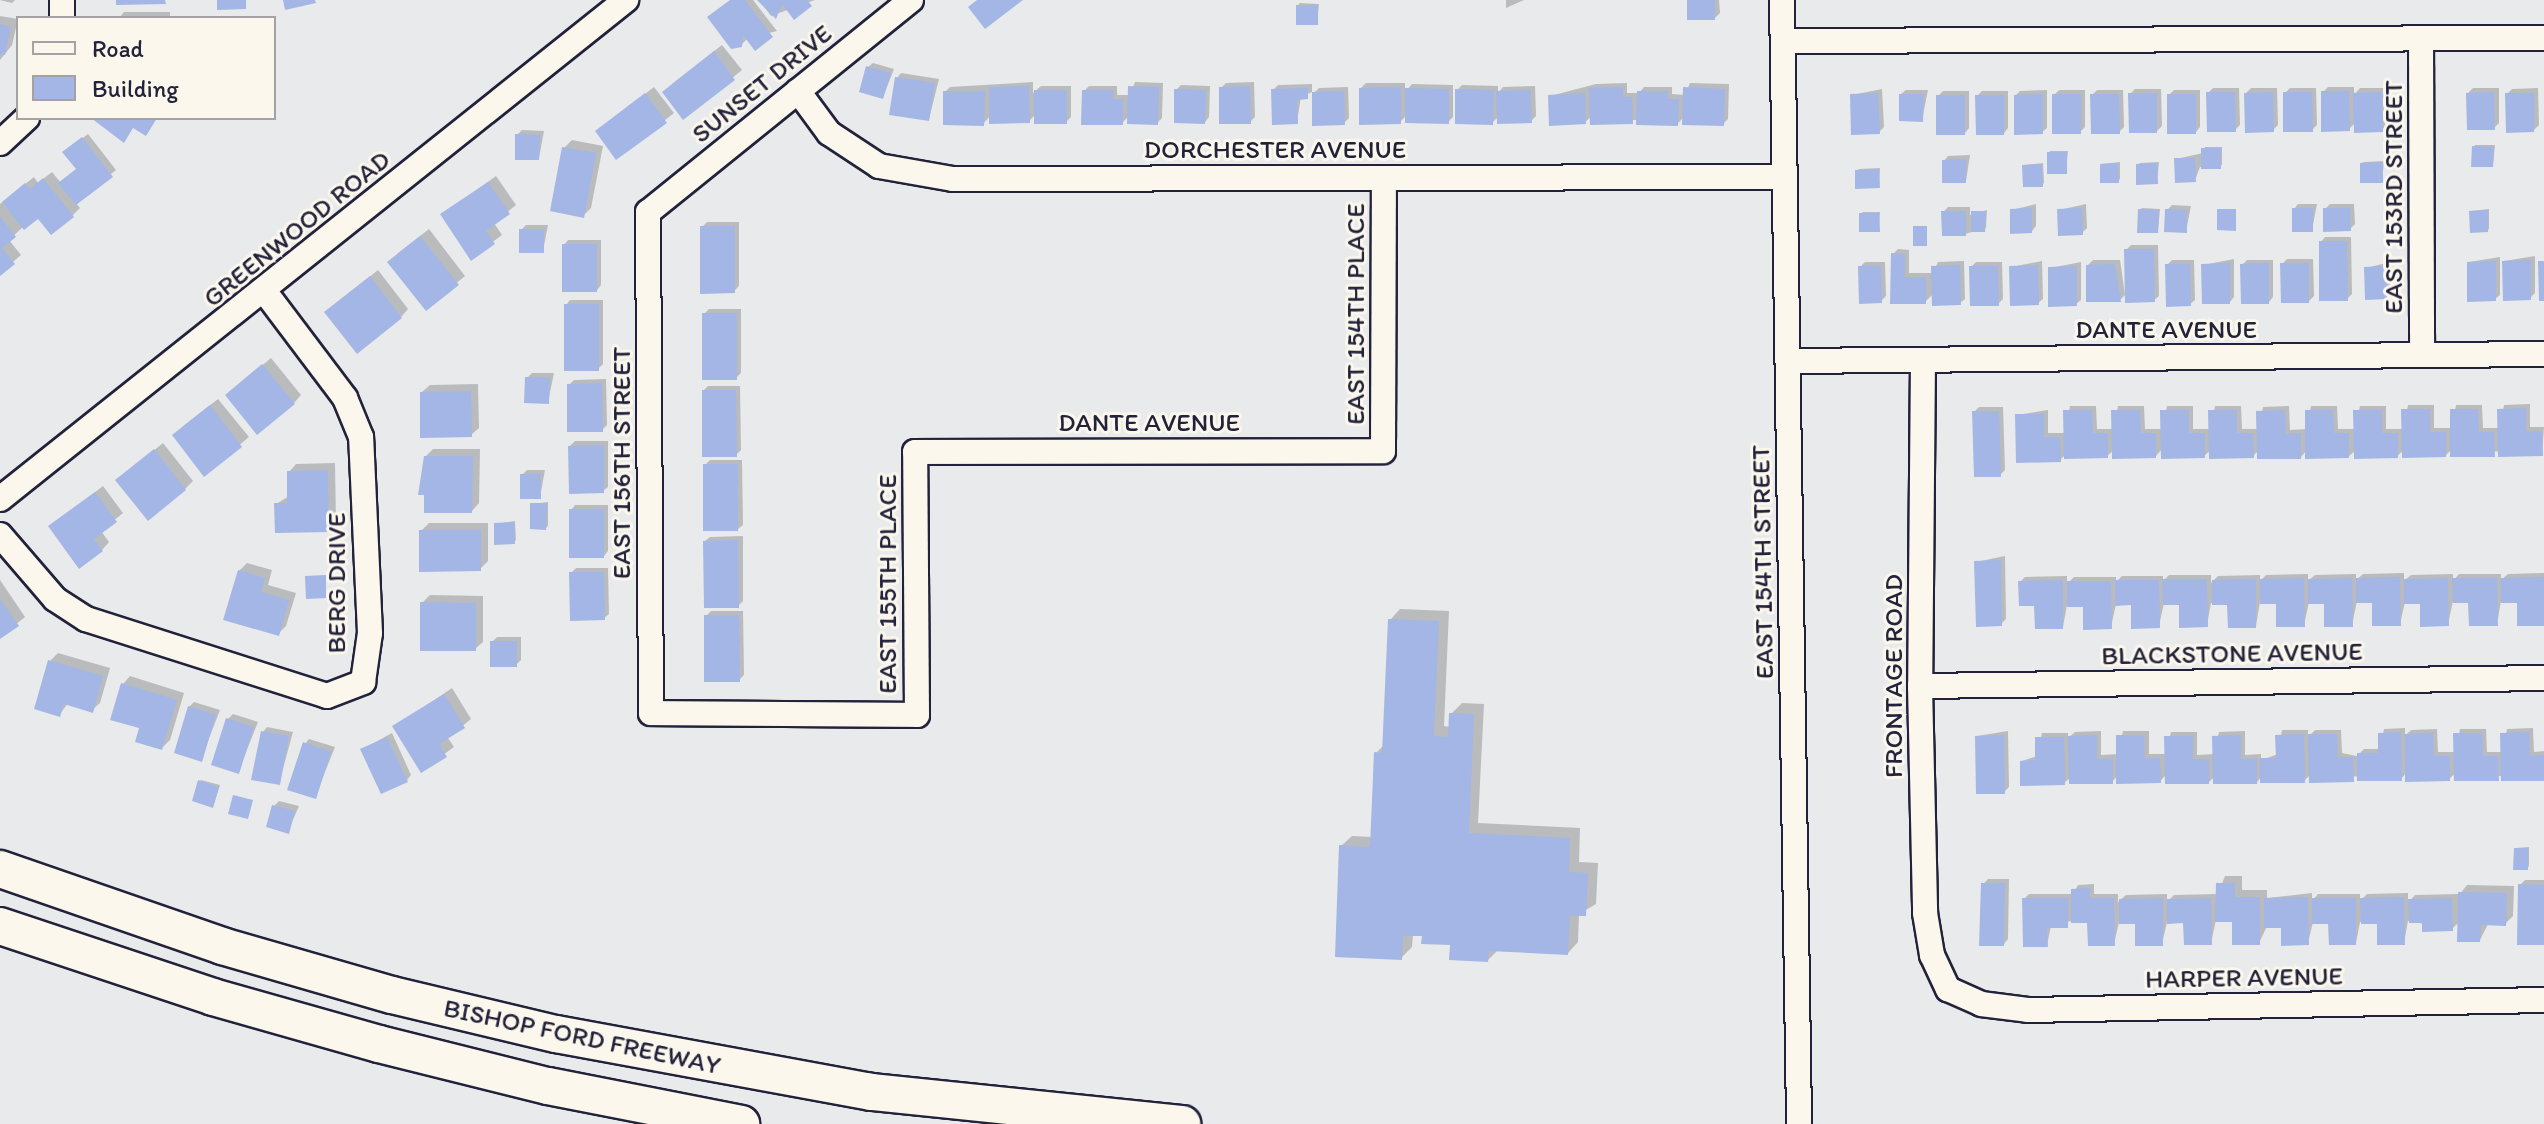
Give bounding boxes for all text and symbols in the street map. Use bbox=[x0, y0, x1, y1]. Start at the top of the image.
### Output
legend bbox=[16, 16, 276, 120]
street label: SUNSET DRIVE bbox=[685, 18, 839, 150]
text: Road bbox=[92, 34, 144, 63]
text: Building bbox=[92, 74, 179, 103]
street label: EAST 153RD STREET bbox=[2378, 81, 2410, 313]
street label: DORCHESTER AVENUE bbox=[1144, 134, 1406, 166]
street label: GREENWOOD ROAD bbox=[198, 144, 396, 314]
street label: EAST 154TH PLACE bbox=[1340, 203, 1372, 425]
street label: DANTE AVENUE bbox=[2076, 314, 2256, 346]
street label: EAST 156TH STREET bbox=[606, 347, 638, 579]
street label: DANTE AVENUE bbox=[1059, 407, 1239, 439]
street label: EAST 154TH STREET bbox=[1745, 444, 1781, 680]
street label: EAST 155TH PLACE bbox=[872, 474, 904, 694]
street label: BERG DRIVE bbox=[321, 511, 353, 655]
street label: FRONTAGE ROAD bbox=[1878, 575, 1910, 777]
street label: BLACKSTONE AVENUE bbox=[2102, 636, 2362, 672]
street label: HARPER AVENUE bbox=[2145, 961, 2343, 995]
street label: BISHOP FORD FREEWAY bbox=[441, 992, 723, 1082]

